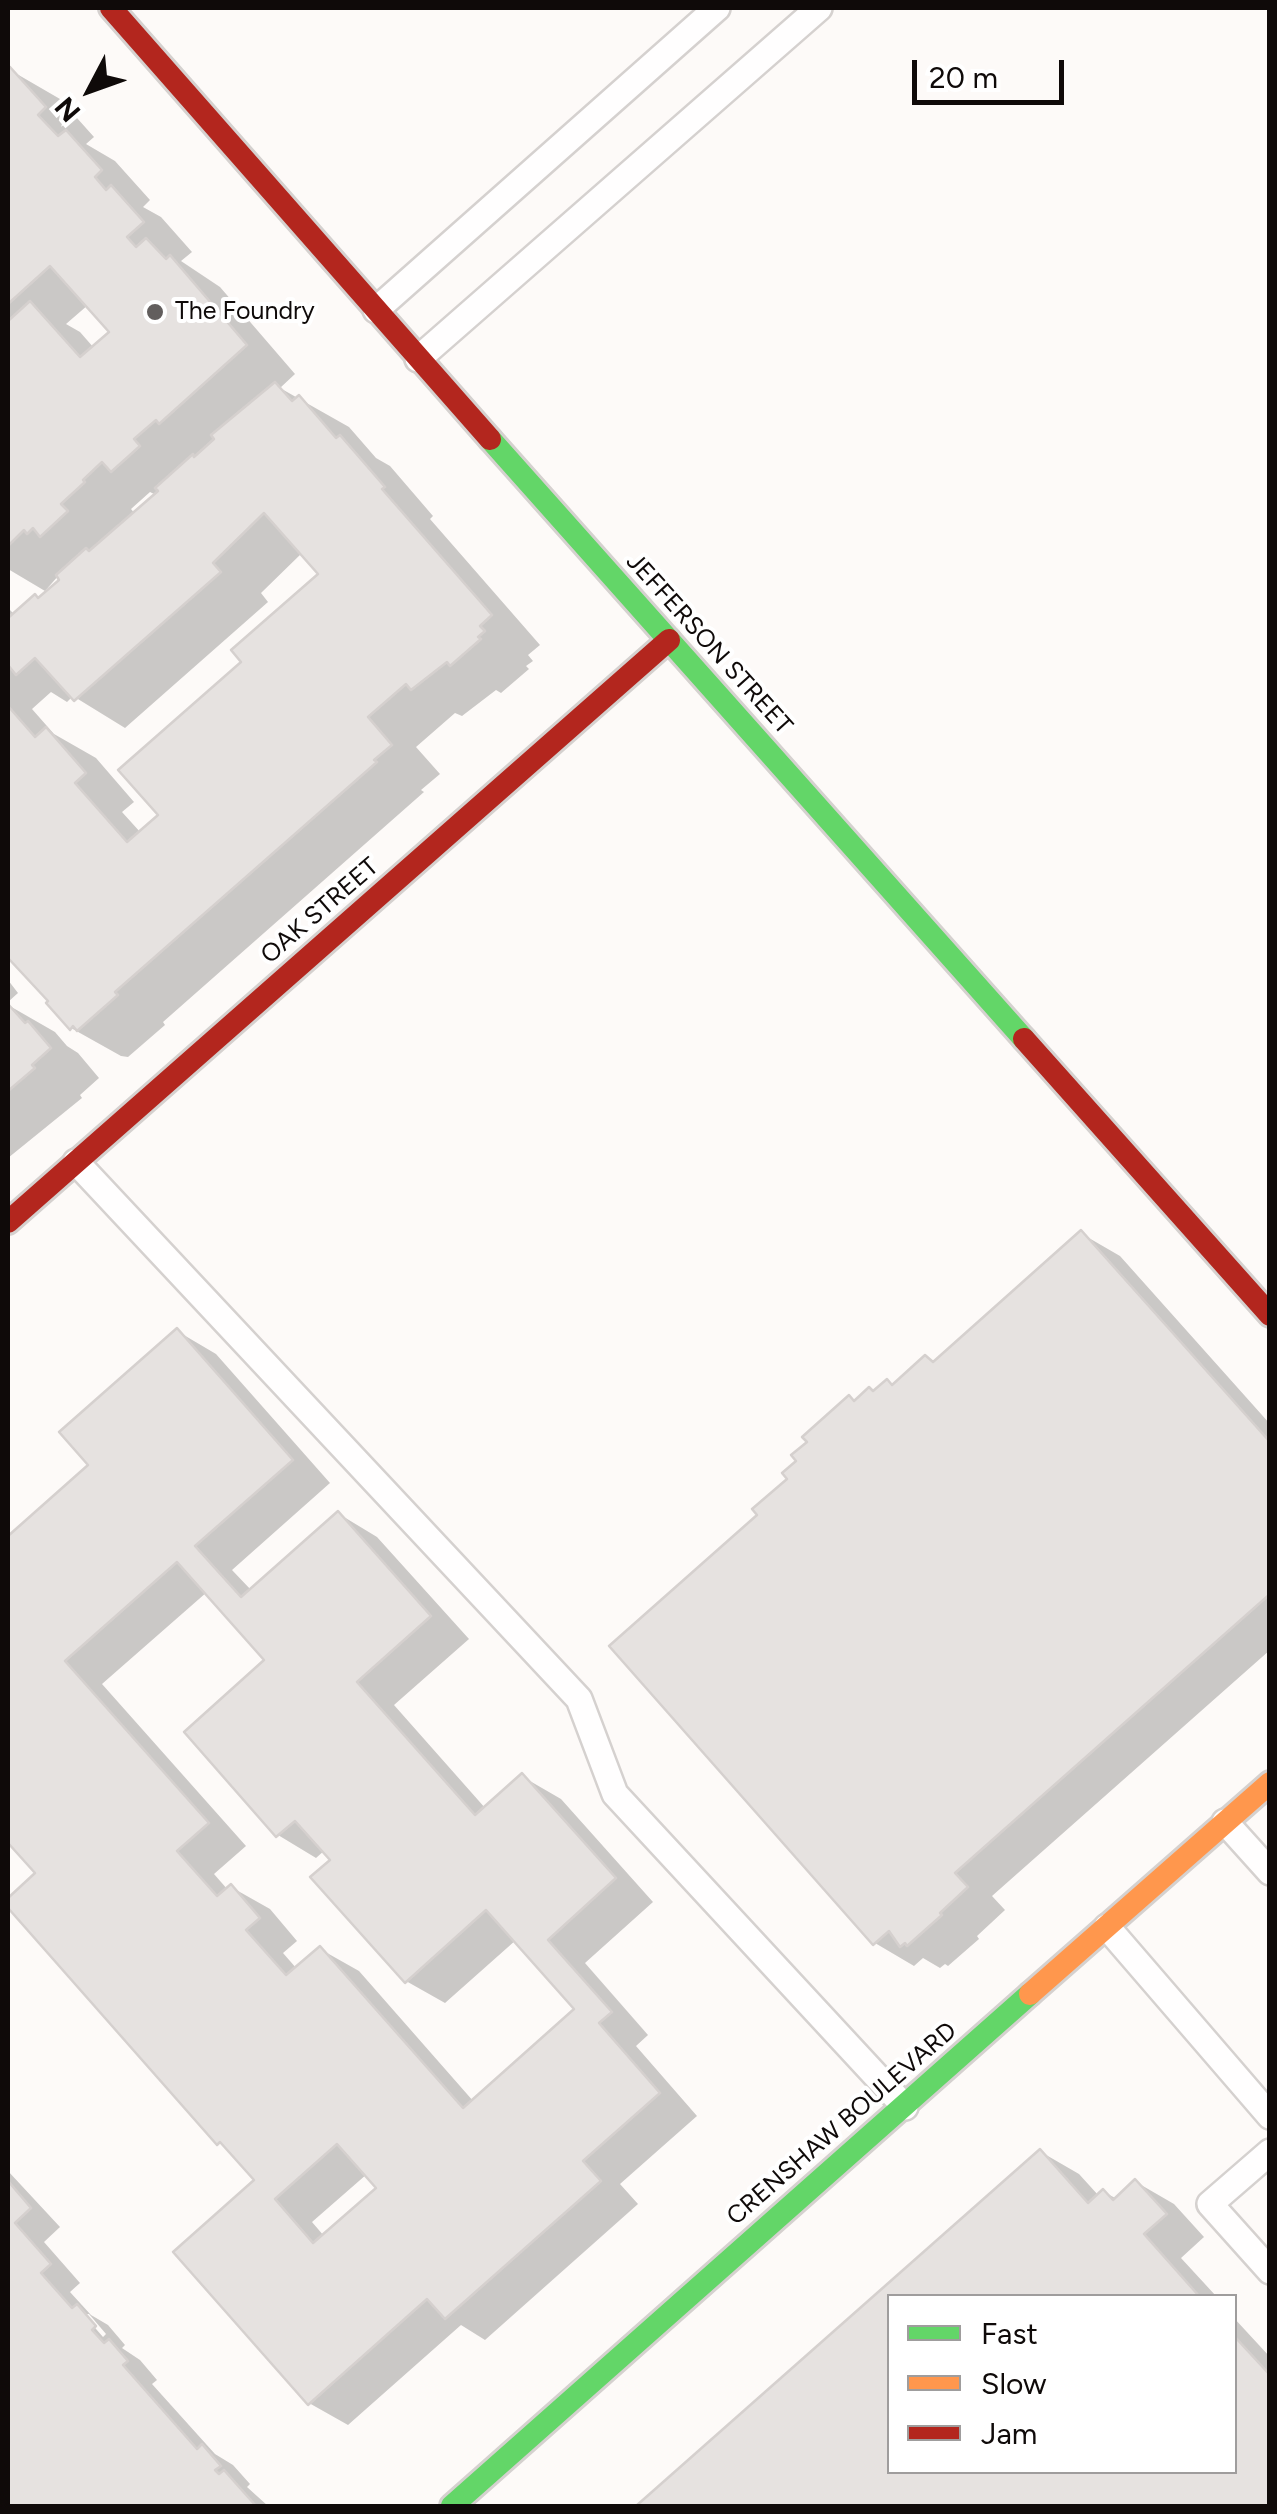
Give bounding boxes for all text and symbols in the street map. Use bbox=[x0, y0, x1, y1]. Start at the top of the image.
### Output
north arrow bbox=[40, 40, 140, 140]
scale bar bbox=[917, 40, 1070, 102]
text: 20 m bbox=[929, 59, 998, 96]
text: N bbox=[47, 90, 87, 129]
place label: The Foundry bbox=[175, 297, 315, 327]
marker: The Foundry bbox=[144, 301, 166, 323]
street label: JEFFERSON STREET bbox=[620, 547, 798, 741]
street label: OAK STREET bbox=[255, 852, 385, 970]
street label: CRENSHAW BOULEVARD bbox=[721, 2016, 963, 2232]
legend bbox=[887, 2294, 1237, 2474]
text: Fast bbox=[981, 2315, 1038, 2352]
text: Slow bbox=[981, 2365, 1047, 2402]
text: Jam bbox=[981, 2415, 1037, 2452]

